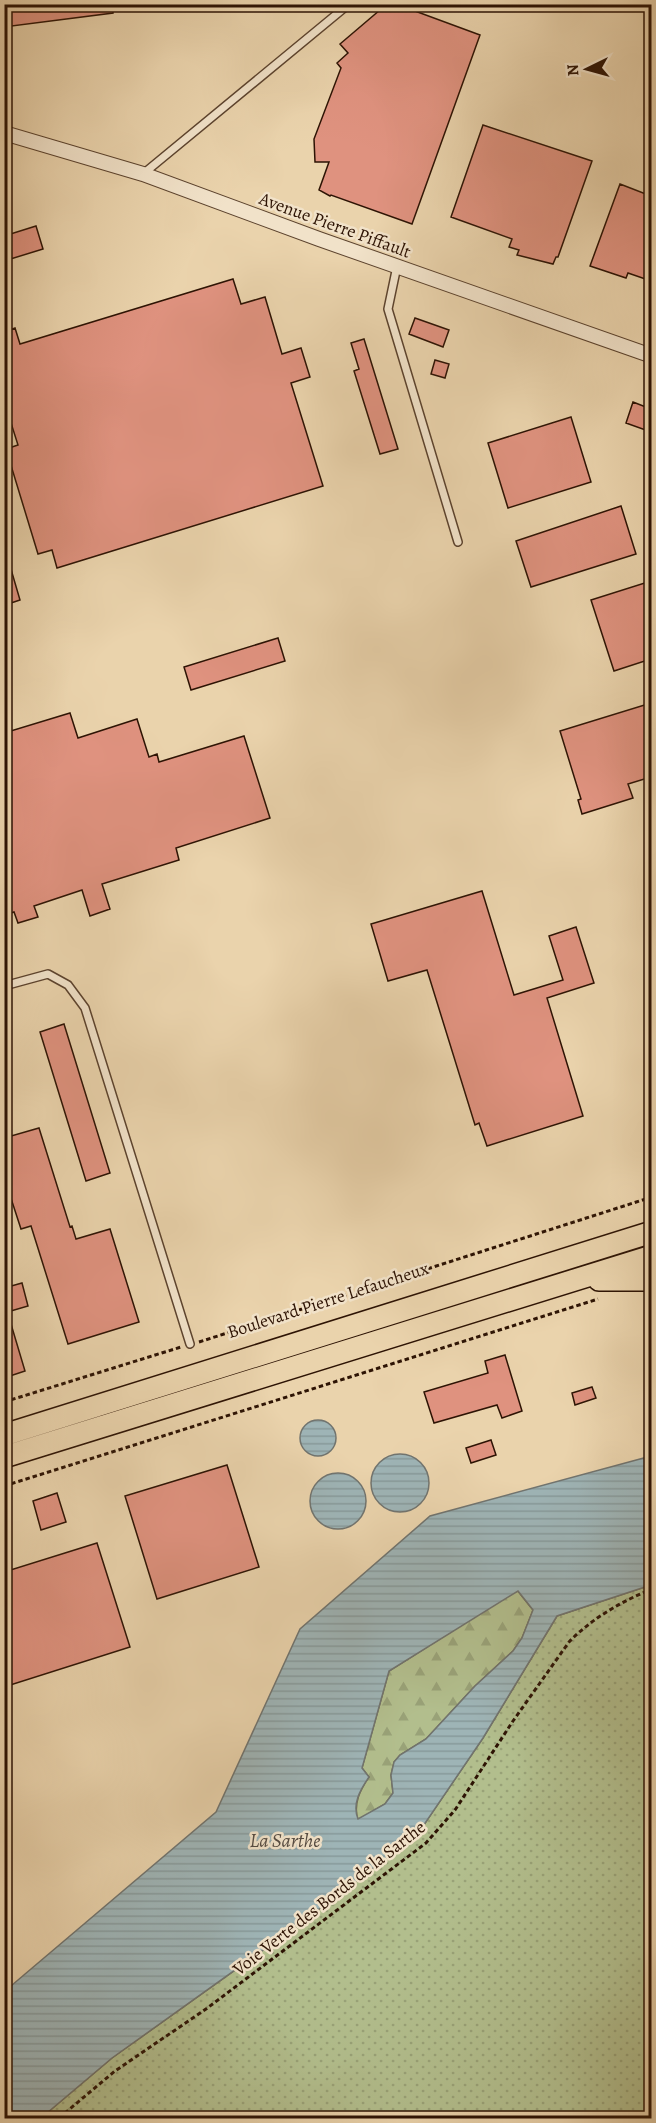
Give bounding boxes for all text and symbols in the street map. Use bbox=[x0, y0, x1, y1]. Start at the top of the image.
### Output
north arrow bbox=[557, 39, 617, 99]
text: N bbox=[562, 63, 585, 77]
street label: Avenue Pierre Piffault bbox=[255, 186, 414, 264]
street label: Boulevard Pierre Lefaucheux bbox=[224, 1256, 432, 1344]
street label: Voie Verte des Bords de la Sarthe bbox=[227, 1815, 430, 1981]
water label: La Sarthe bbox=[250, 1827, 320, 1854]

